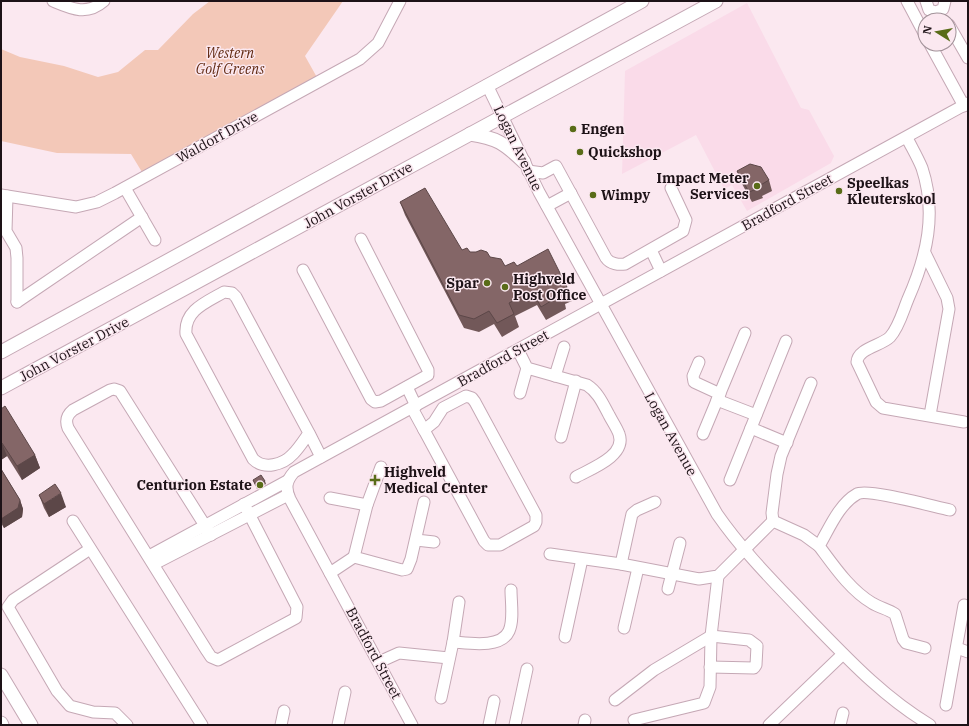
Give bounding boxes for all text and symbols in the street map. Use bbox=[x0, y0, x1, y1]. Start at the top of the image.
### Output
north arrow bbox=[917, 12, 957, 52]
text: N bbox=[919, 24, 935, 36]
park label: Western Golf Greens bbox=[196, 44, 265, 78]
street label: Logan Avenue bbox=[490, 102, 546, 194]
street label: Waldorf Drive bbox=[173, 107, 261, 167]
place label: Engen bbox=[581, 120, 625, 138]
marker: Engen bbox=[568, 124, 578, 134]
place label: Quickshop bbox=[588, 143, 662, 161]
marker: Quickshop bbox=[575, 147, 585, 157]
street label: John Vorster Drive bbox=[300, 158, 416, 232]
place label: Impact Meter Services bbox=[657, 169, 749, 203]
street label: Bradford Street bbox=[738, 169, 836, 235]
place label: Speelkas Kleuterskool bbox=[847, 174, 936, 208]
marker: Impact Meter Services bbox=[752, 181, 762, 191]
place label: Wimpy bbox=[601, 186, 650, 204]
marker: Speelkas Kleuterskool bbox=[834, 186, 844, 196]
marker: Wimpy bbox=[588, 190, 598, 200]
place label: Highveld Post Office bbox=[513, 270, 587, 304]
place label: Spar bbox=[446, 274, 479, 292]
marker: Spar bbox=[482, 278, 492, 288]
marker: Highveld Post Office bbox=[500, 282, 510, 292]
street label: John Vorster Drive bbox=[16, 312, 132, 386]
street label: Bradford Street bbox=[454, 325, 552, 391]
street label: Logan Avenue bbox=[641, 389, 701, 479]
place label: Highveld Medical Center bbox=[384, 463, 488, 497]
marker: Highveld Medical Center bbox=[369, 474, 381, 486]
place label: Centurion Estate bbox=[137, 476, 252, 494]
marker: Centurion Estate bbox=[255, 480, 265, 490]
street label: Bradford Street bbox=[342, 604, 406, 702]

